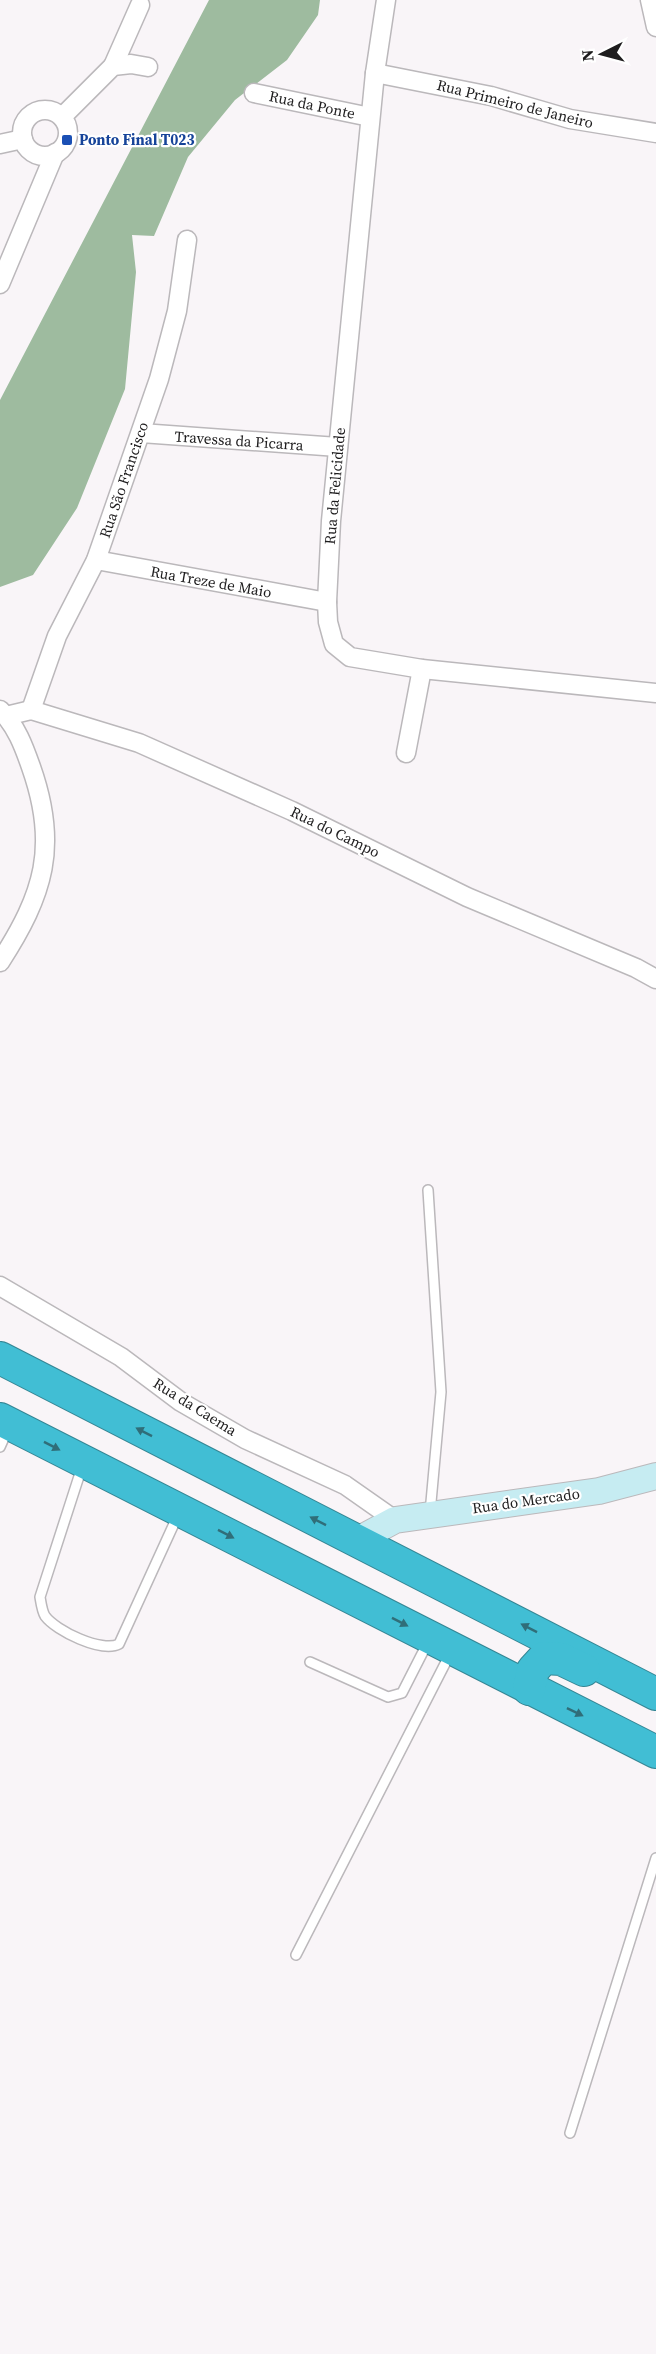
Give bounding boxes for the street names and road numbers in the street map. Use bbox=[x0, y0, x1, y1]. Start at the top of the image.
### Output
street label: Rua Primeiro de Janeiro bbox=[435, 74, 596, 133]
street label: Rua da Ponte bbox=[267, 85, 357, 124]
street label: Rua São Francisco bbox=[94, 419, 153, 541]
street label: Travessa da Picarra bbox=[174, 426, 305, 456]
street label: Rua da Felicidade bbox=[319, 426, 350, 545]
street label: Rua Treze de Maio bbox=[149, 561, 273, 603]
street label: Rua do Campo bbox=[287, 801, 383, 862]
street label: Rua da Caema bbox=[149, 1373, 241, 1441]
street label: Rua do Mercado bbox=[471, 1483, 581, 1518]

